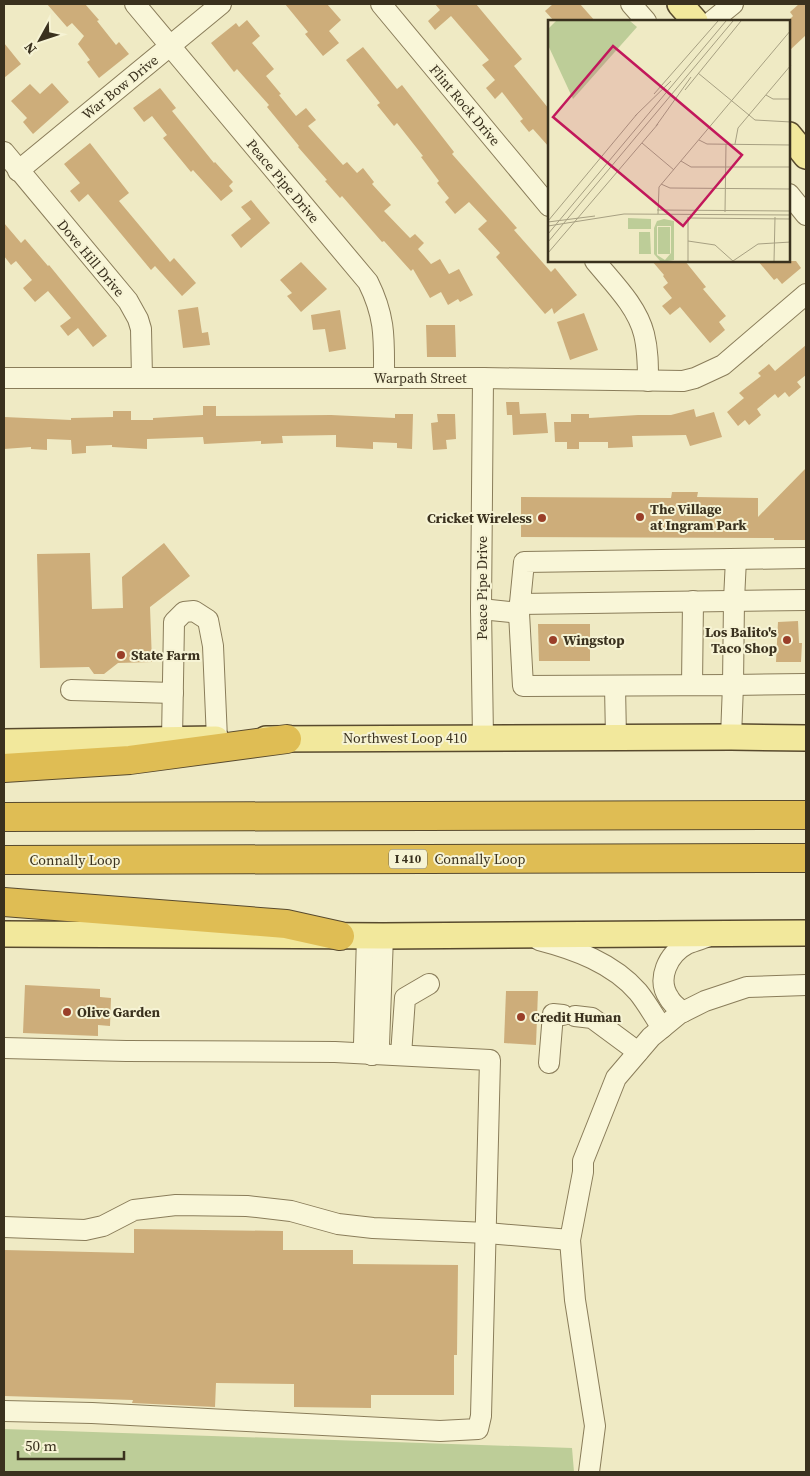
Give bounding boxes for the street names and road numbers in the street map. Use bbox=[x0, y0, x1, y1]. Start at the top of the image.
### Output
street label: War Bow Drive bbox=[78, 50, 162, 124]
street label: Flint Rock Drive bbox=[425, 60, 505, 150]
street label: Peace Pipe Drive bbox=[242, 135, 324, 227]
street label: Dove Hill Drive bbox=[53, 215, 129, 301]
street label: Warpath Street bbox=[373, 368, 467, 388]
street label: Peace Pipe Drive bbox=[472, 536, 492, 640]
street label: Northwest Loop 410 bbox=[343, 728, 467, 748]
street label: Connally Loop bbox=[435, 849, 526, 869]
street label: Connally Loop bbox=[30, 850, 121, 870]
road number: I 410 bbox=[389, 850, 427, 869]

